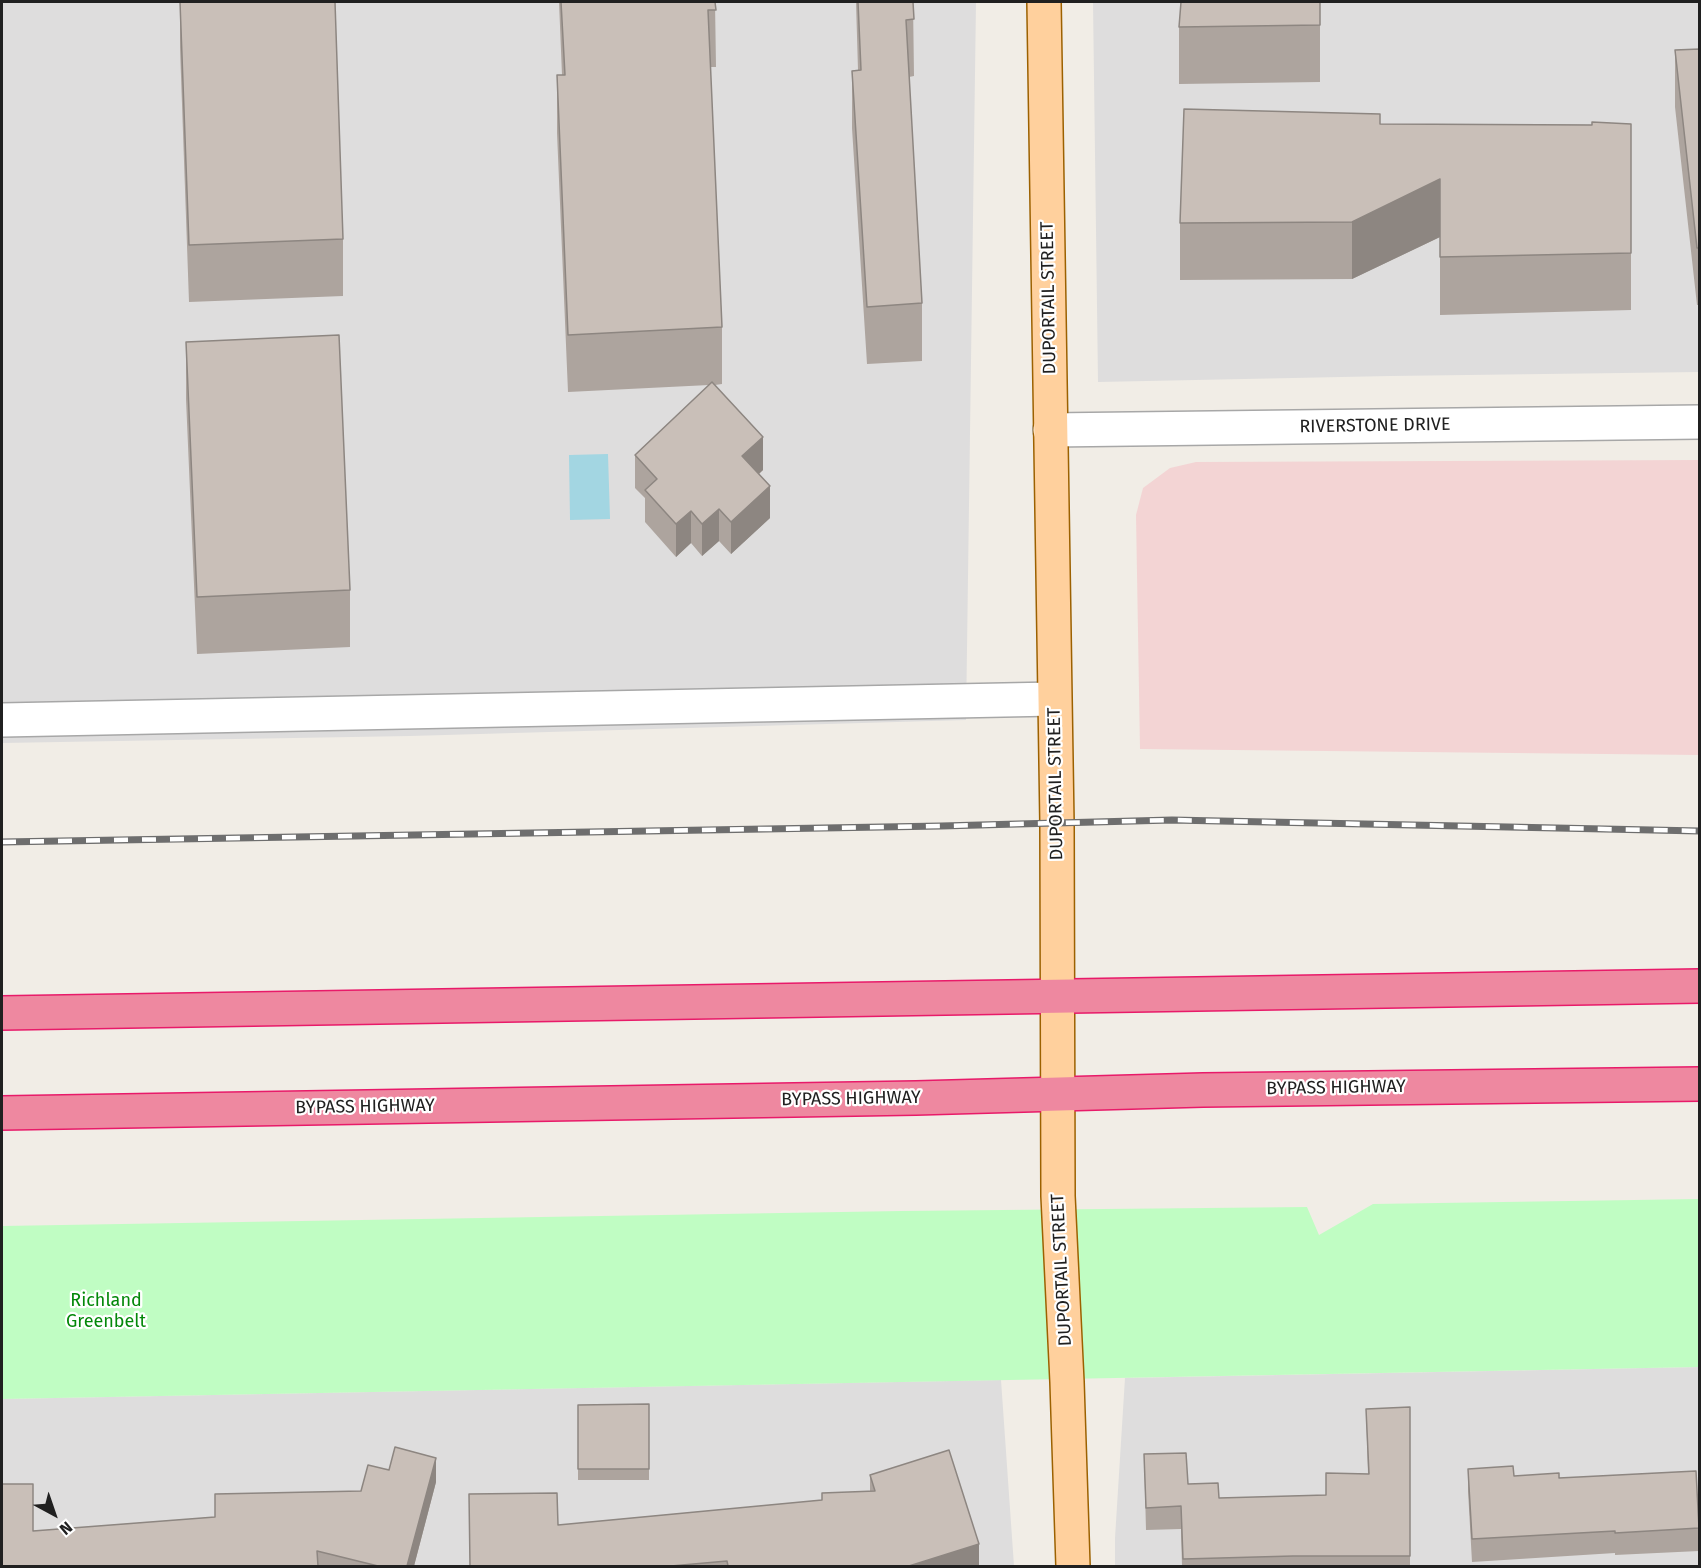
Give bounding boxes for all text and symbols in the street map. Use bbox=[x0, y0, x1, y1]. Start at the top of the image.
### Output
street label: DUPORTAIL STREET bbox=[1037, 221, 1061, 375]
street label: RIVERSTONE DRIVE bbox=[1299, 414, 1451, 438]
street label: DUPORTAIL STREET bbox=[1044, 707, 1068, 861]
street label: BYPASS HIGHWAY bbox=[1266, 1076, 1406, 1100]
street label: BYPASS HIGHWAY bbox=[781, 1087, 921, 1111]
street label: BYPASS HIGHWAY bbox=[295, 1095, 435, 1119]
street label: DUPORTAIL STREET bbox=[1047, 1193, 1077, 1347]
park label: Richland Greenbelt bbox=[66, 1290, 146, 1332]
north arrow bbox=[24, 1484, 84, 1544]
text: N bbox=[56, 1517, 76, 1539]

